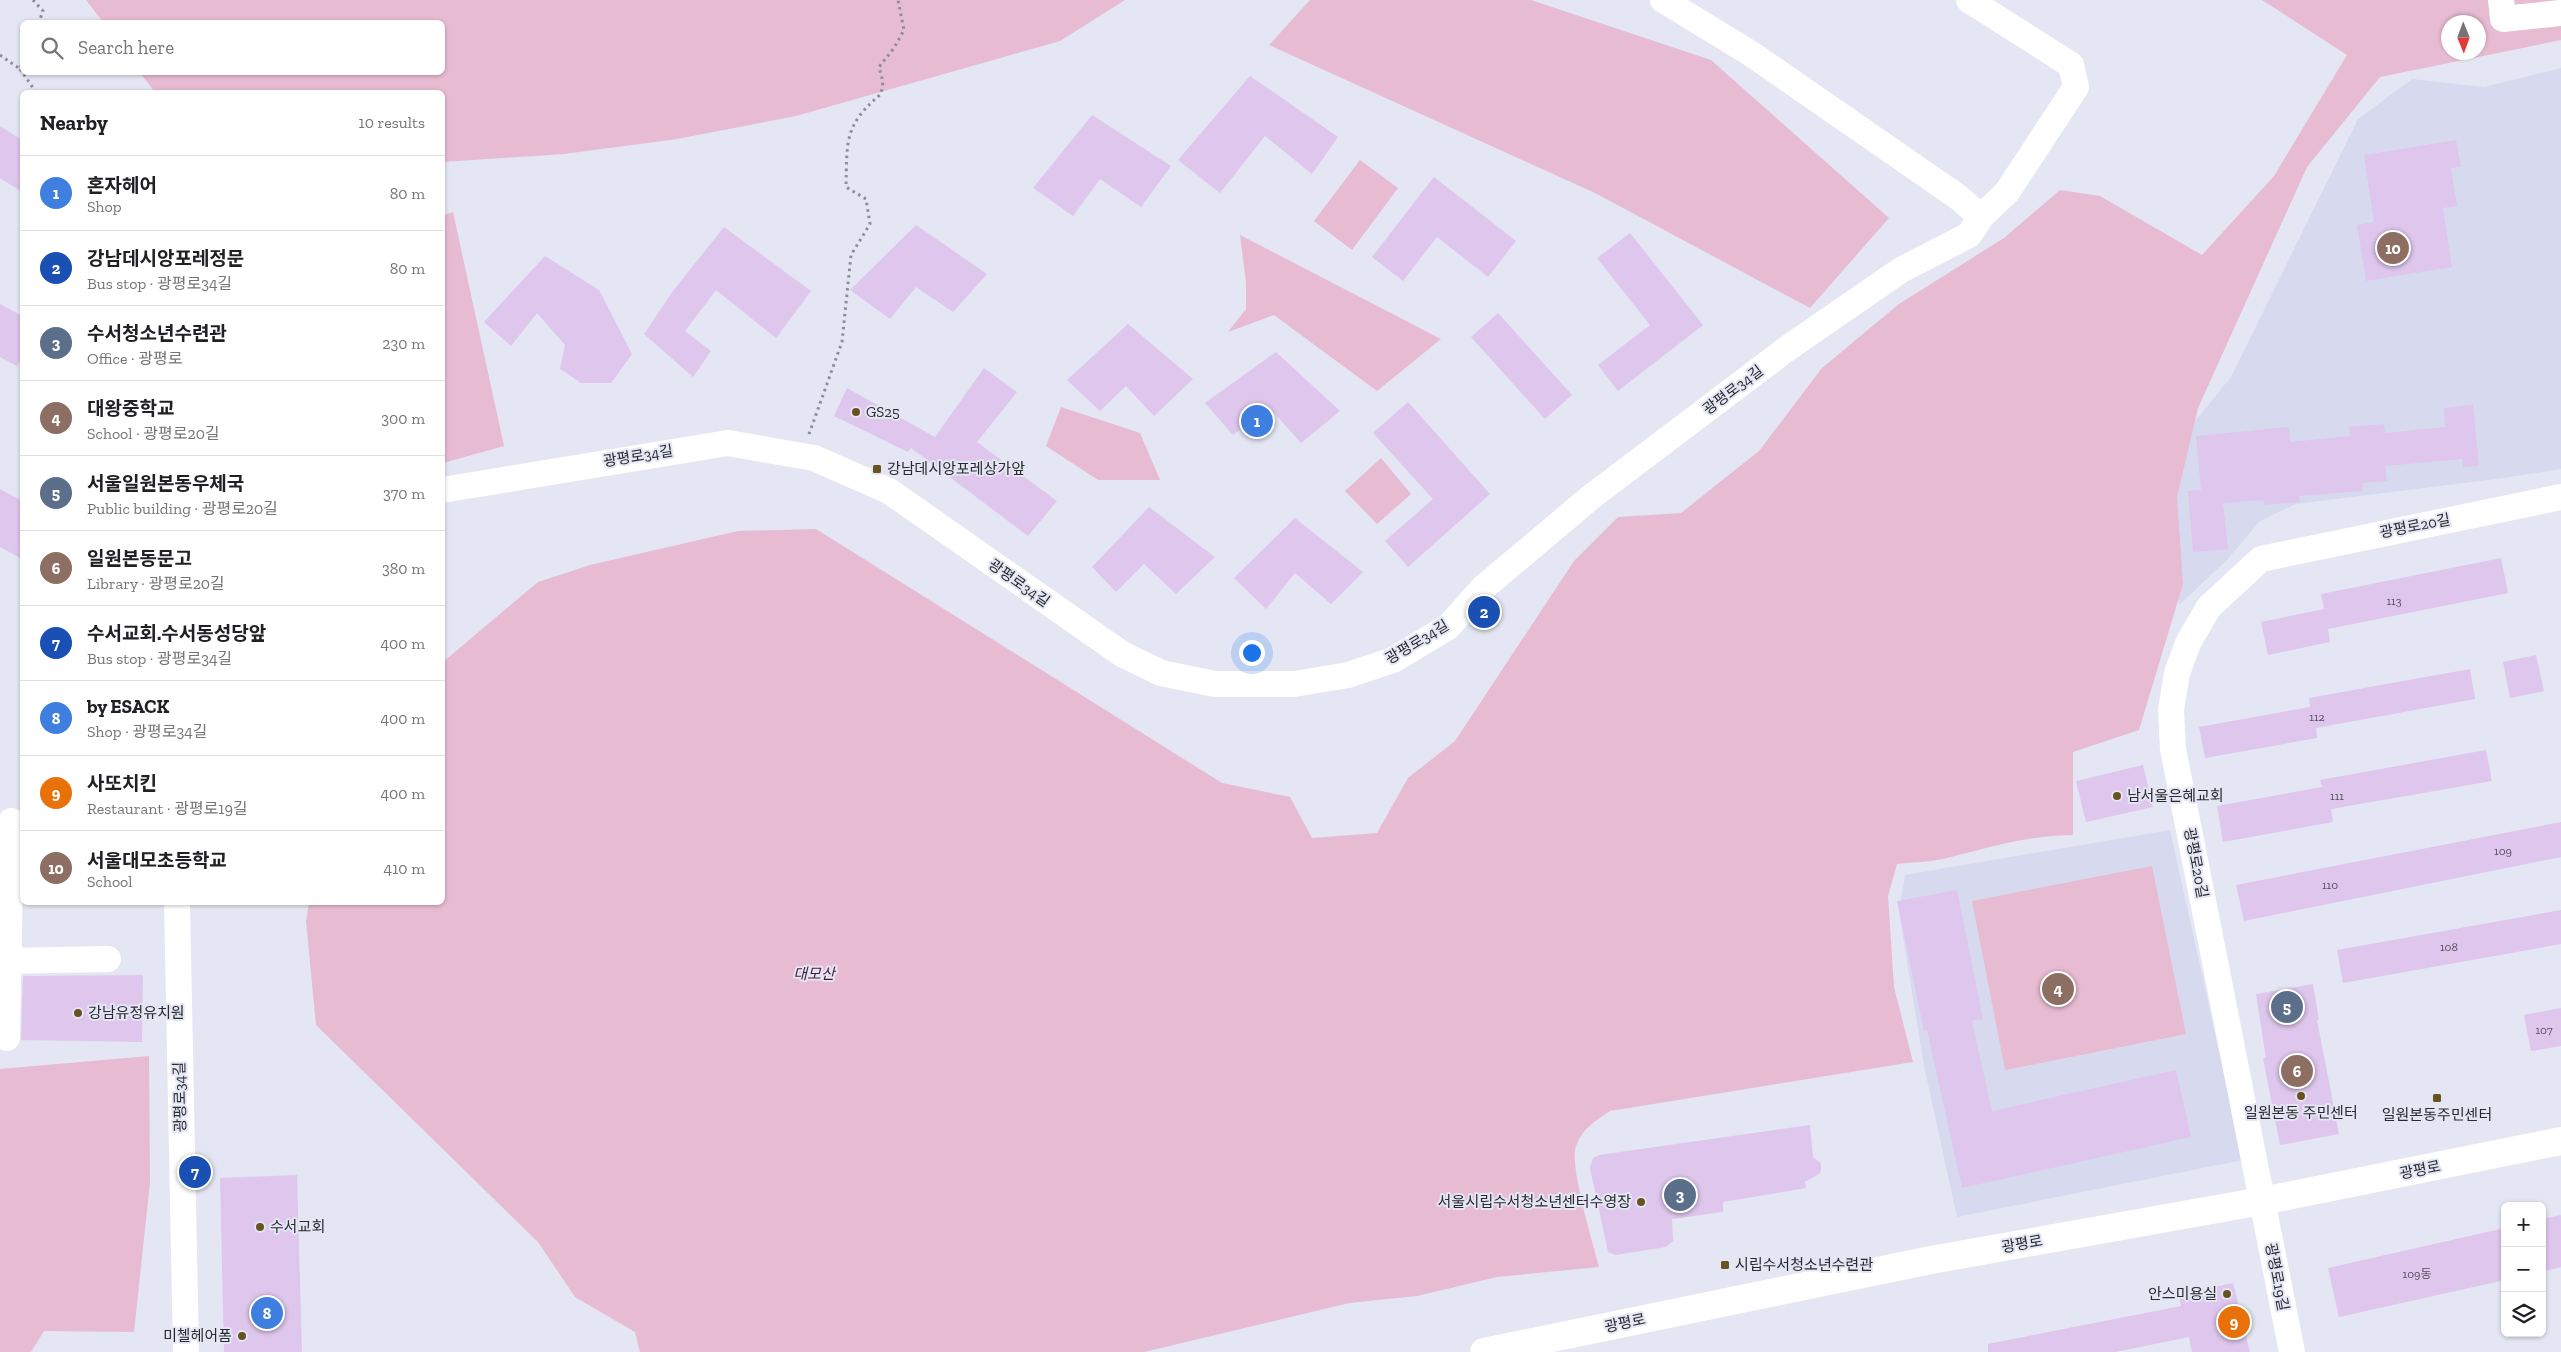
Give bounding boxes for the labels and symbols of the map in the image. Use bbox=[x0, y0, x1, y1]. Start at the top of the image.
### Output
north arrow bbox=[2441, 15, 2486, 60]
pin: 10 bbox=[2377, 229, 2409, 267]
street label: 광평로34길 bbox=[1699, 362, 1767, 418]
pin: 1 bbox=[1241, 402, 1273, 440]
place label: GS25 bbox=[866, 403, 900, 421]
marker: GS25 bbox=[850, 406, 862, 418]
street label: 광평로34길 bbox=[602, 442, 674, 470]
place label: 강남데시앙포레상가앞 bbox=[887, 460, 1025, 478]
marker: 강남데시앙포레상가앞 bbox=[871, 463, 883, 475]
street label: 광평로20길 bbox=[2378, 510, 2452, 542]
street label: 광평로34길 bbox=[985, 555, 1053, 611]
pin: 2 bbox=[1468, 593, 1500, 631]
house number: 113 bbox=[2386, 594, 2402, 608]
street label: 광평로34길 bbox=[1382, 616, 1452, 668]
your location bbox=[1239, 640, 1265, 666]
house number: 112 bbox=[2309, 710, 2325, 724]
place label: 남서울은혜교회 bbox=[2127, 787, 2224, 805]
house number: 111 bbox=[2330, 789, 2344, 803]
marker: 남서울은혜교회 bbox=[2111, 790, 2123, 802]
street label: 광평로20길 bbox=[2180, 826, 2212, 900]
house number: 109 bbox=[2494, 844, 2512, 858]
house number: 110 bbox=[2322, 878, 2338, 892]
house number: 108 bbox=[2440, 940, 2458, 954]
park label: 대모산 bbox=[793, 965, 837, 983]
pin: 4 bbox=[2042, 970, 2074, 1008]
pin: 5 bbox=[2271, 988, 2303, 1026]
place label: 강남유정유치원 bbox=[88, 1004, 185, 1022]
marker: 강남유정유치원 bbox=[72, 1007, 84, 1019]
house number: 107 bbox=[2535, 1023, 2553, 1037]
pin: 6 bbox=[2281, 1052, 2313, 1090]
street label: 광평로34길 bbox=[170, 1062, 190, 1132]
marker: 일원본동 주민센터 bbox=[2295, 1090, 2307, 1102]
marker: 일원본동주민센터 bbox=[2431, 1092, 2443, 1104]
place label: 일원본동 주민센터 bbox=[2244, 1104, 2358, 1122]
place label: 일원본동주민센터 bbox=[2382, 1106, 2492, 1124]
pin: 7 bbox=[179, 1153, 211, 1191]
street label: 광평로 bbox=[2398, 1157, 2442, 1183]
pin: 3 bbox=[1664, 1176, 1696, 1214]
place label: 서울시립수서청소년센터수영장 bbox=[1438, 1193, 1631, 1211]
marker: 서울시립수서청소년센터수영장 bbox=[1635, 1196, 1647, 1208]
place label: 수서교회 bbox=[270, 1218, 325, 1236]
marker: 수서교회 bbox=[254, 1221, 266, 1233]
street label: 광평로 bbox=[2000, 1232, 2044, 1256]
street label: 광평로19길 bbox=[2262, 1241, 2292, 1313]
place label: 시립수서청소년수련관 bbox=[1735, 1256, 1873, 1274]
marker: 시립수서청소년수련관 bbox=[1719, 1259, 1731, 1271]
house number: 109동 bbox=[2403, 1267, 2431, 1281]
place label: 안스미용실 bbox=[2148, 1285, 2217, 1303]
marker: 안스미용실 bbox=[2221, 1288, 2233, 1300]
pin: 8 bbox=[251, 1294, 283, 1332]
pin: 9 bbox=[2218, 1303, 2250, 1341]
street label: 광평로 bbox=[1603, 1310, 1647, 1336]
place label: 미첼헤어폼 bbox=[163, 1327, 232, 1345]
marker: 미첼헤어폼 bbox=[236, 1330, 248, 1342]

